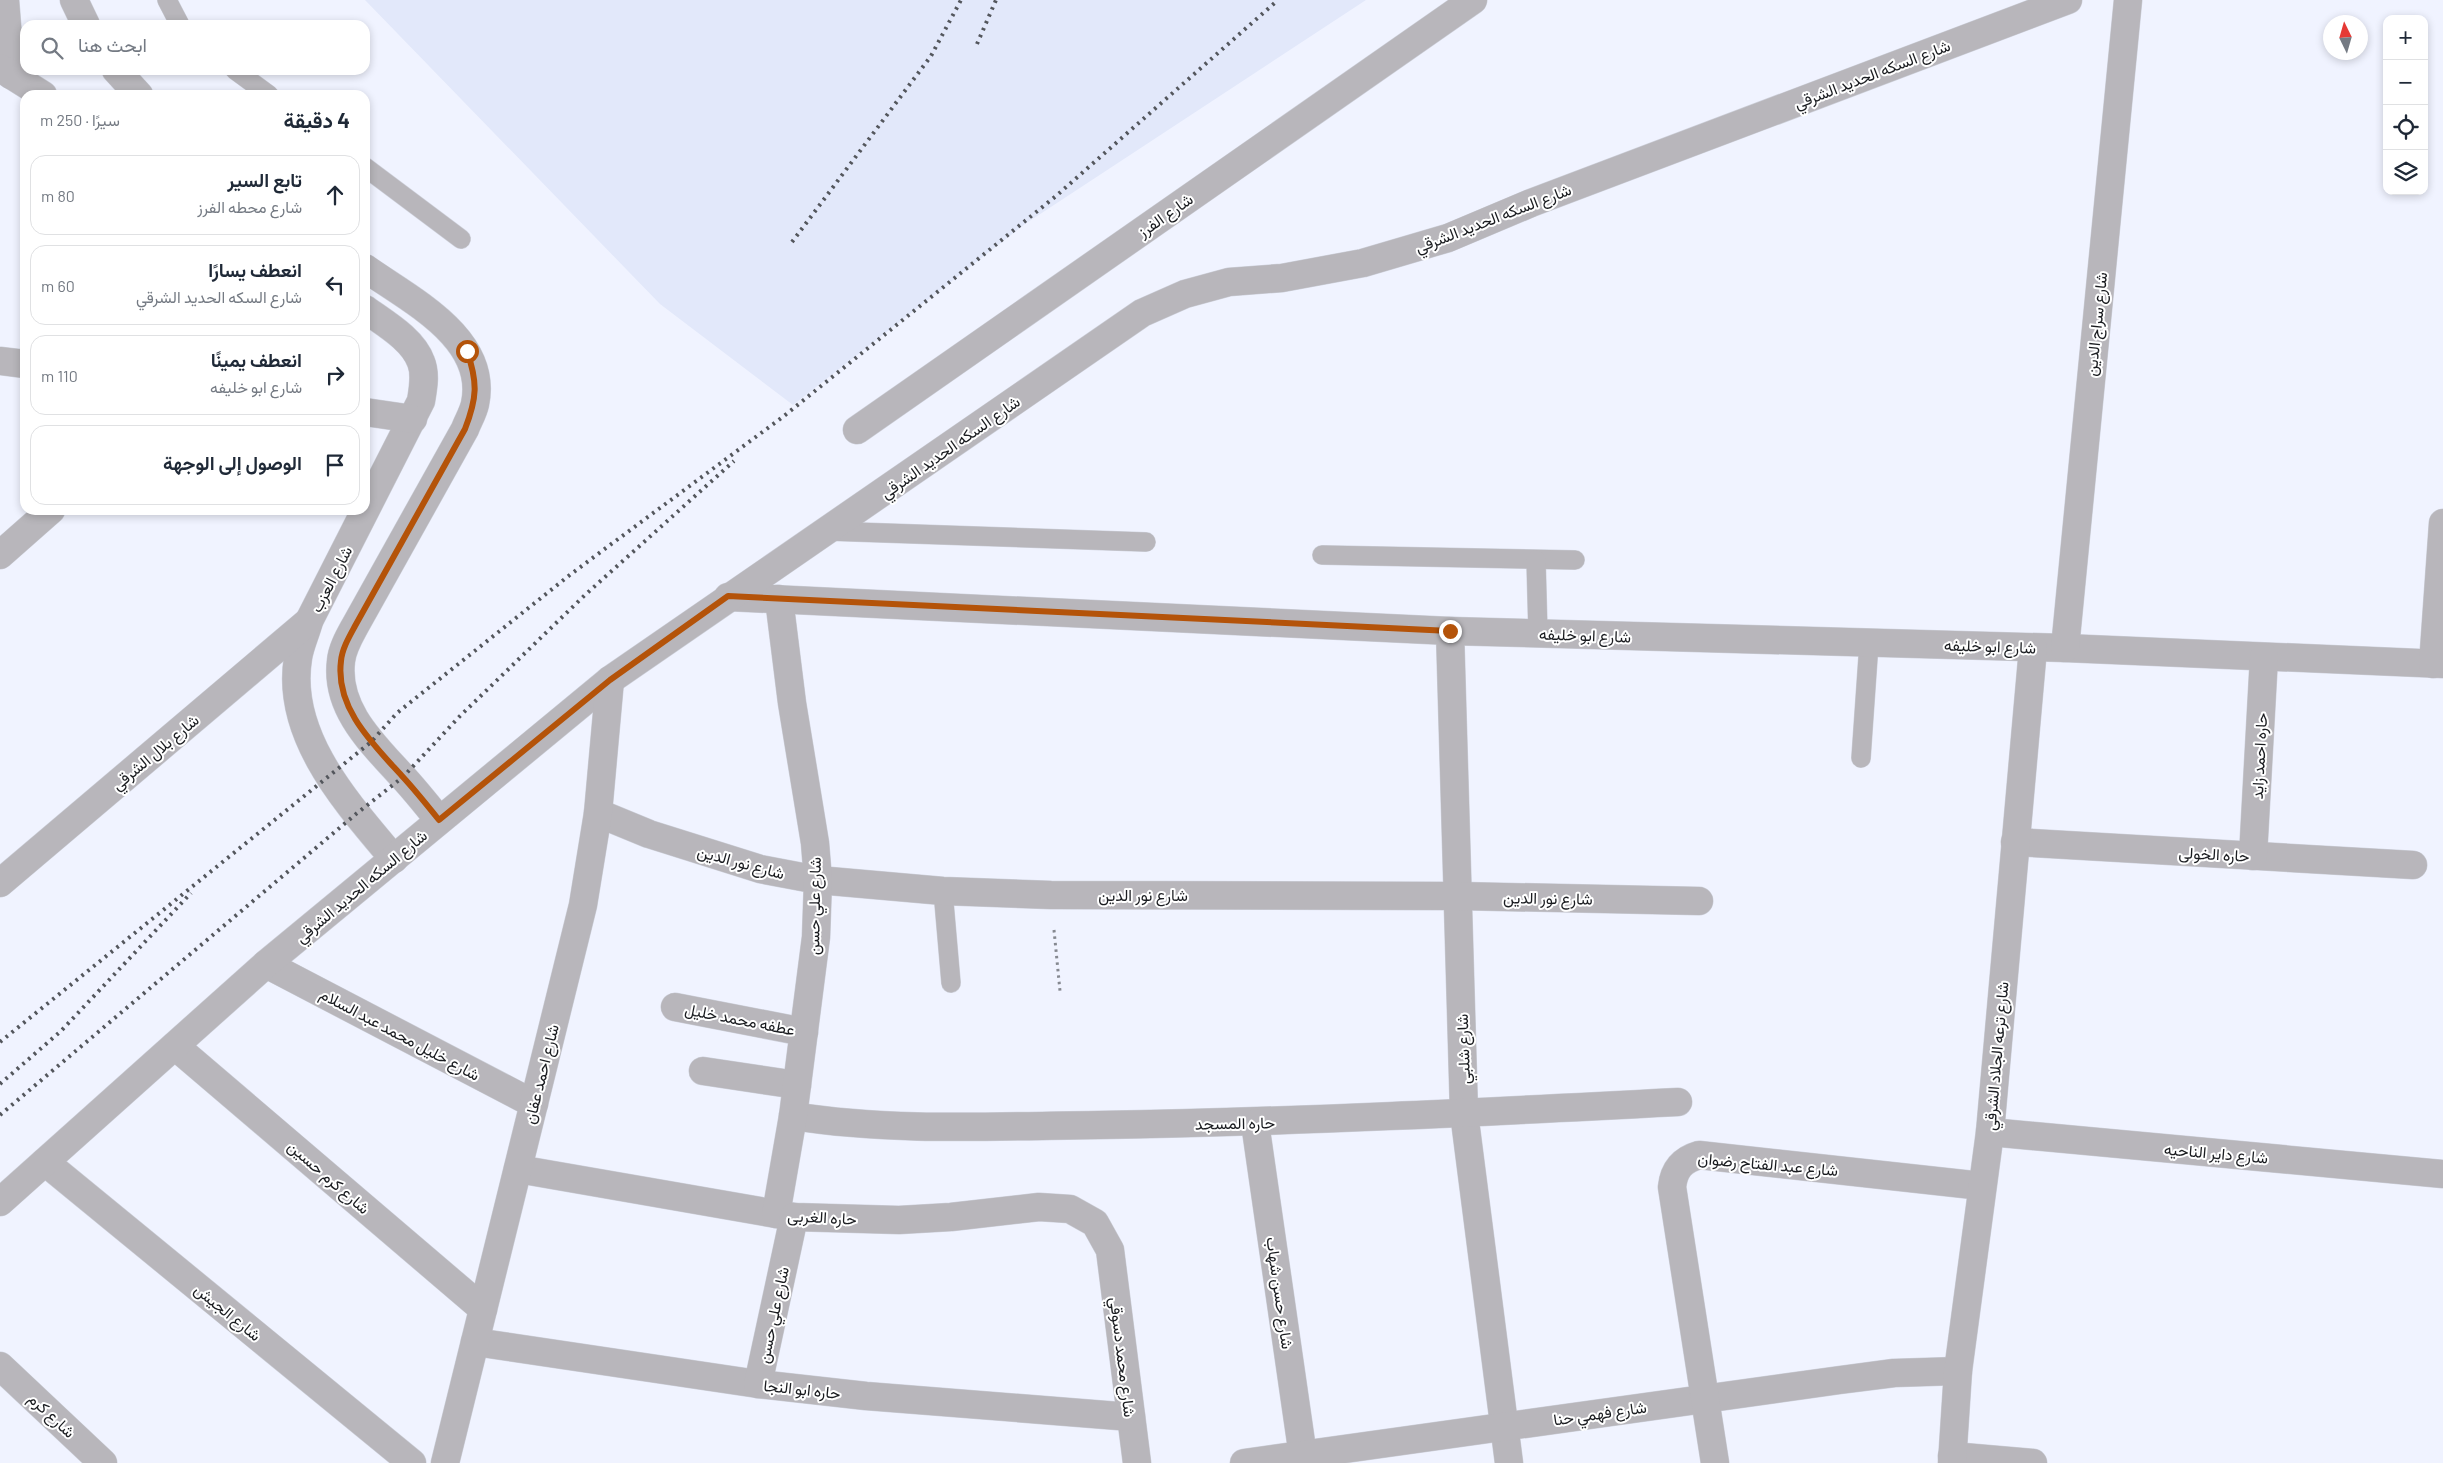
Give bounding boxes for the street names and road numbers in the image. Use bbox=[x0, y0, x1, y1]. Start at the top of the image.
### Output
street label: شارع السكه الحديد الشرقي bbox=[1791, 35, 1954, 117]
street label: شارع السكه الحديد الشرقي bbox=[1412, 179, 1575, 261]
street label: شارع الفرز bbox=[1133, 189, 1198, 243]
street label: شارع سراج الدين bbox=[2081, 271, 2113, 377]
street label: شارع السكه الحديد الشرقي bbox=[876, 391, 1026, 506]
street label: شارع العزب bbox=[306, 542, 358, 616]
street label: شارع ابو خليفه bbox=[1539, 623, 1631, 649]
street label: شارع ابو خليفه bbox=[1944, 634, 2036, 660]
street label: شارع بلال الشرقي bbox=[107, 710, 205, 797]
street label: حاره احمد زايد bbox=[2247, 712, 2272, 800]
street label: شارع السكه الحديد الشرقي bbox=[291, 825, 434, 950]
street label: شارع نور الدين bbox=[695, 841, 787, 885]
street label: حاره الخولى bbox=[2178, 842, 2250, 867]
street label: شارع علي حسن bbox=[803, 857, 829, 955]
street label: شارع نور الدين bbox=[1098, 885, 1188, 907]
street label: شارع نور الدين bbox=[1503, 887, 1593, 911]
street label: شارع ترعه الجلاد الشرقي bbox=[1980, 981, 2016, 1132]
street label: شارع خليل محمد عبد السلام bbox=[316, 983, 483, 1086]
street label: عطفه محمد خليل bbox=[683, 999, 797, 1040]
street label: شارع شلبي bbox=[1452, 1013, 1478, 1085]
street label: شارع احمد عفان bbox=[519, 1022, 565, 1126]
street label: حاره المسجد bbox=[1195, 1112, 1276, 1135]
street label: شارع كرم حسين bbox=[283, 1136, 374, 1220]
street label: شارع داير الناحيه bbox=[2163, 1138, 2269, 1170]
street label: شارع عبد الفتاح رضوان bbox=[1697, 1148, 1839, 1182]
street label: حاره الغربى bbox=[787, 1205, 858, 1230]
street label: شارع حسن شهاب bbox=[1260, 1236, 1298, 1351]
street label: شارع علي حسن bbox=[753, 1265, 797, 1366]
street label: شارع الجيش bbox=[189, 1279, 265, 1347]
street label: شارع محمد دسوقي bbox=[1102, 1296, 1140, 1419]
street label: حاره ابو النجا bbox=[762, 1375, 842, 1404]
street label: شارع كرم bbox=[23, 1388, 80, 1443]
street label: شارع فهمي حنا bbox=[1552, 1397, 1648, 1433]

